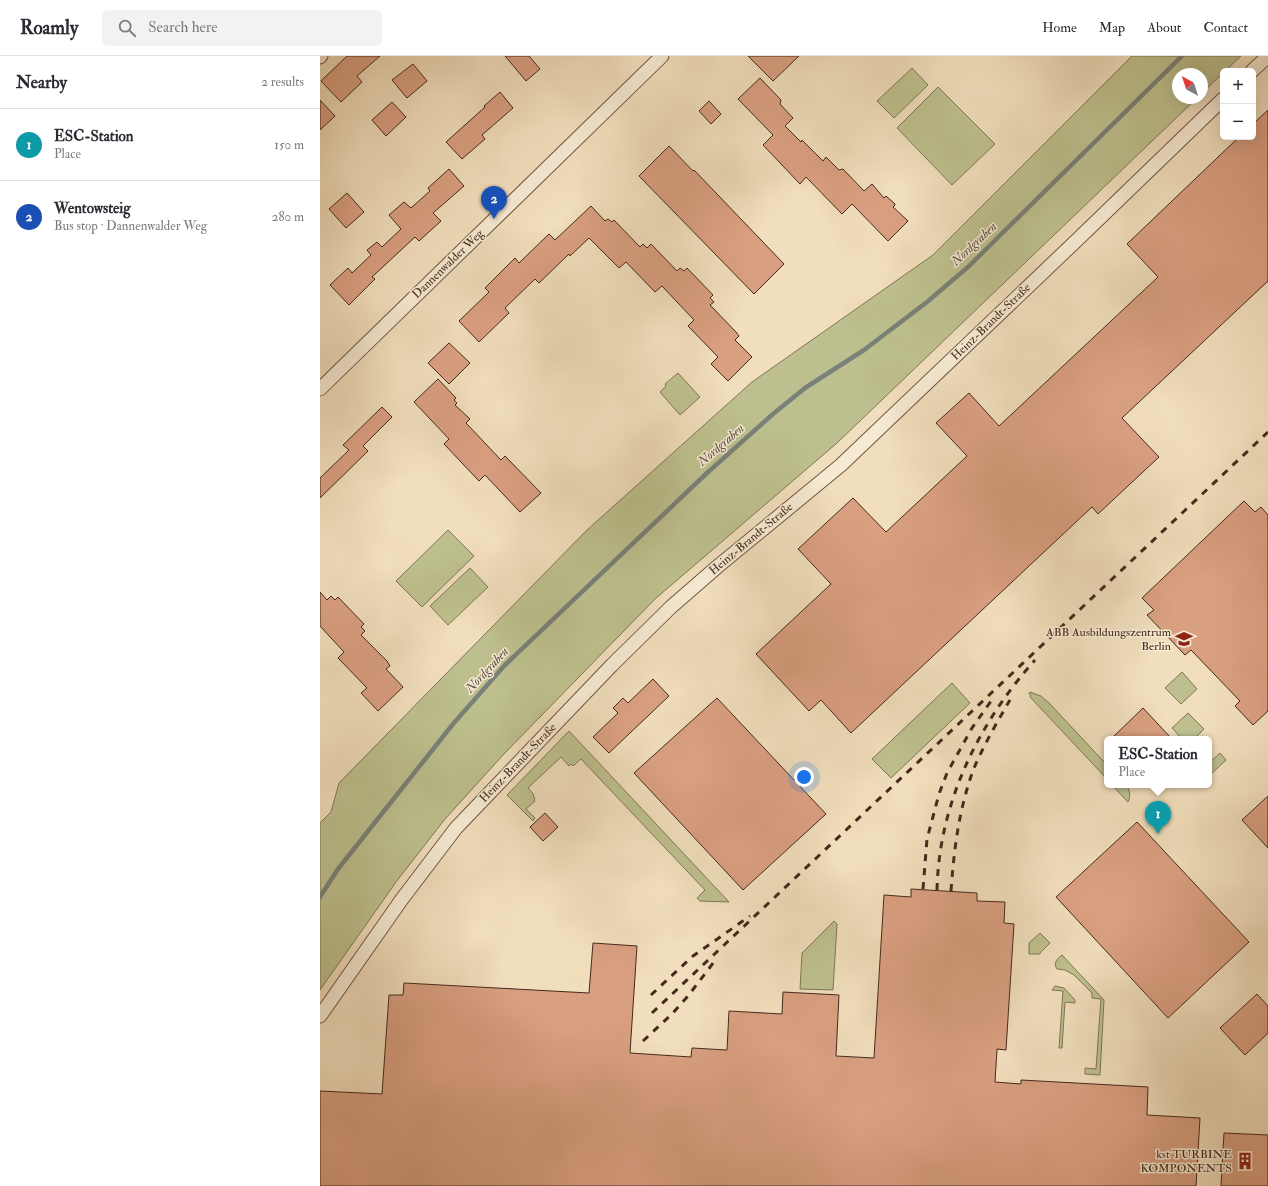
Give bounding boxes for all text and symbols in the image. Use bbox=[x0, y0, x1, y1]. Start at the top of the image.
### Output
search box bbox=[102, 10, 382, 46]
text: Roamly bbox=[20, 16, 78, 40]
icon: search bbox=[116, 17, 138, 39]
text: Search here bbox=[148, 18, 218, 37]
text: Home bbox=[1042, 19, 1077, 36]
text: Map bbox=[1099, 19, 1125, 36]
text: About bbox=[1147, 19, 1181, 36]
text: Contact bbox=[1203, 19, 1248, 36]
north arrow bbox=[1172, 68, 1208, 104]
map controls bbox=[1220, 68, 1256, 140]
button: + bbox=[1220, 68, 1256, 104]
text: Nearby bbox=[16, 72, 67, 93]
text: 2 results bbox=[261, 74, 304, 90]
button: − bbox=[1220, 104, 1256, 140]
text: ESC-Station bbox=[54, 127, 134, 146]
text: 1 bbox=[27, 137, 31, 153]
text: 150 m bbox=[274, 137, 304, 153]
text: Place bbox=[54, 146, 81, 162]
pin: 2 bbox=[481, 186, 507, 219]
text: Wentowsteig bbox=[54, 199, 131, 218]
text: 2 bbox=[26, 209, 32, 225]
text: 280 m bbox=[272, 209, 304, 225]
text: Bus stop · Dannenwalder Weg bbox=[54, 218, 207, 234]
water label: Nordgraben bbox=[947, 219, 1000, 270]
street label: Dannenwalder Weg bbox=[409, 225, 488, 302]
street label: Heinz-Brandt-Straße bbox=[948, 280, 1034, 364]
water label: Nordgraben bbox=[694, 420, 748, 470]
street label: Heinz-Brandt-Straße bbox=[706, 500, 796, 578]
place label: ABB Ausbildungszentrum Berlin bbox=[1045, 625, 1172, 654]
school or university icon: ABB Ausbildungszentrum Berlin bbox=[1174, 629, 1194, 649]
water label: Nordgraben bbox=[461, 644, 512, 697]
street label: Heinz-Brandt-Straße bbox=[476, 720, 560, 806]
popup bbox=[1104, 736, 1212, 788]
text: ESC-Station bbox=[1118, 745, 1198, 764]
text: Place bbox=[1118, 764, 1145, 780]
your location bbox=[794, 767, 814, 787]
pin: 1 bbox=[1145, 801, 1171, 834]
place label: kst TURBINE KOMPONENTS bbox=[1140, 1147, 1232, 1176]
building icon: kst TURBINE KOMPONENTS bbox=[1235, 1151, 1255, 1171]

